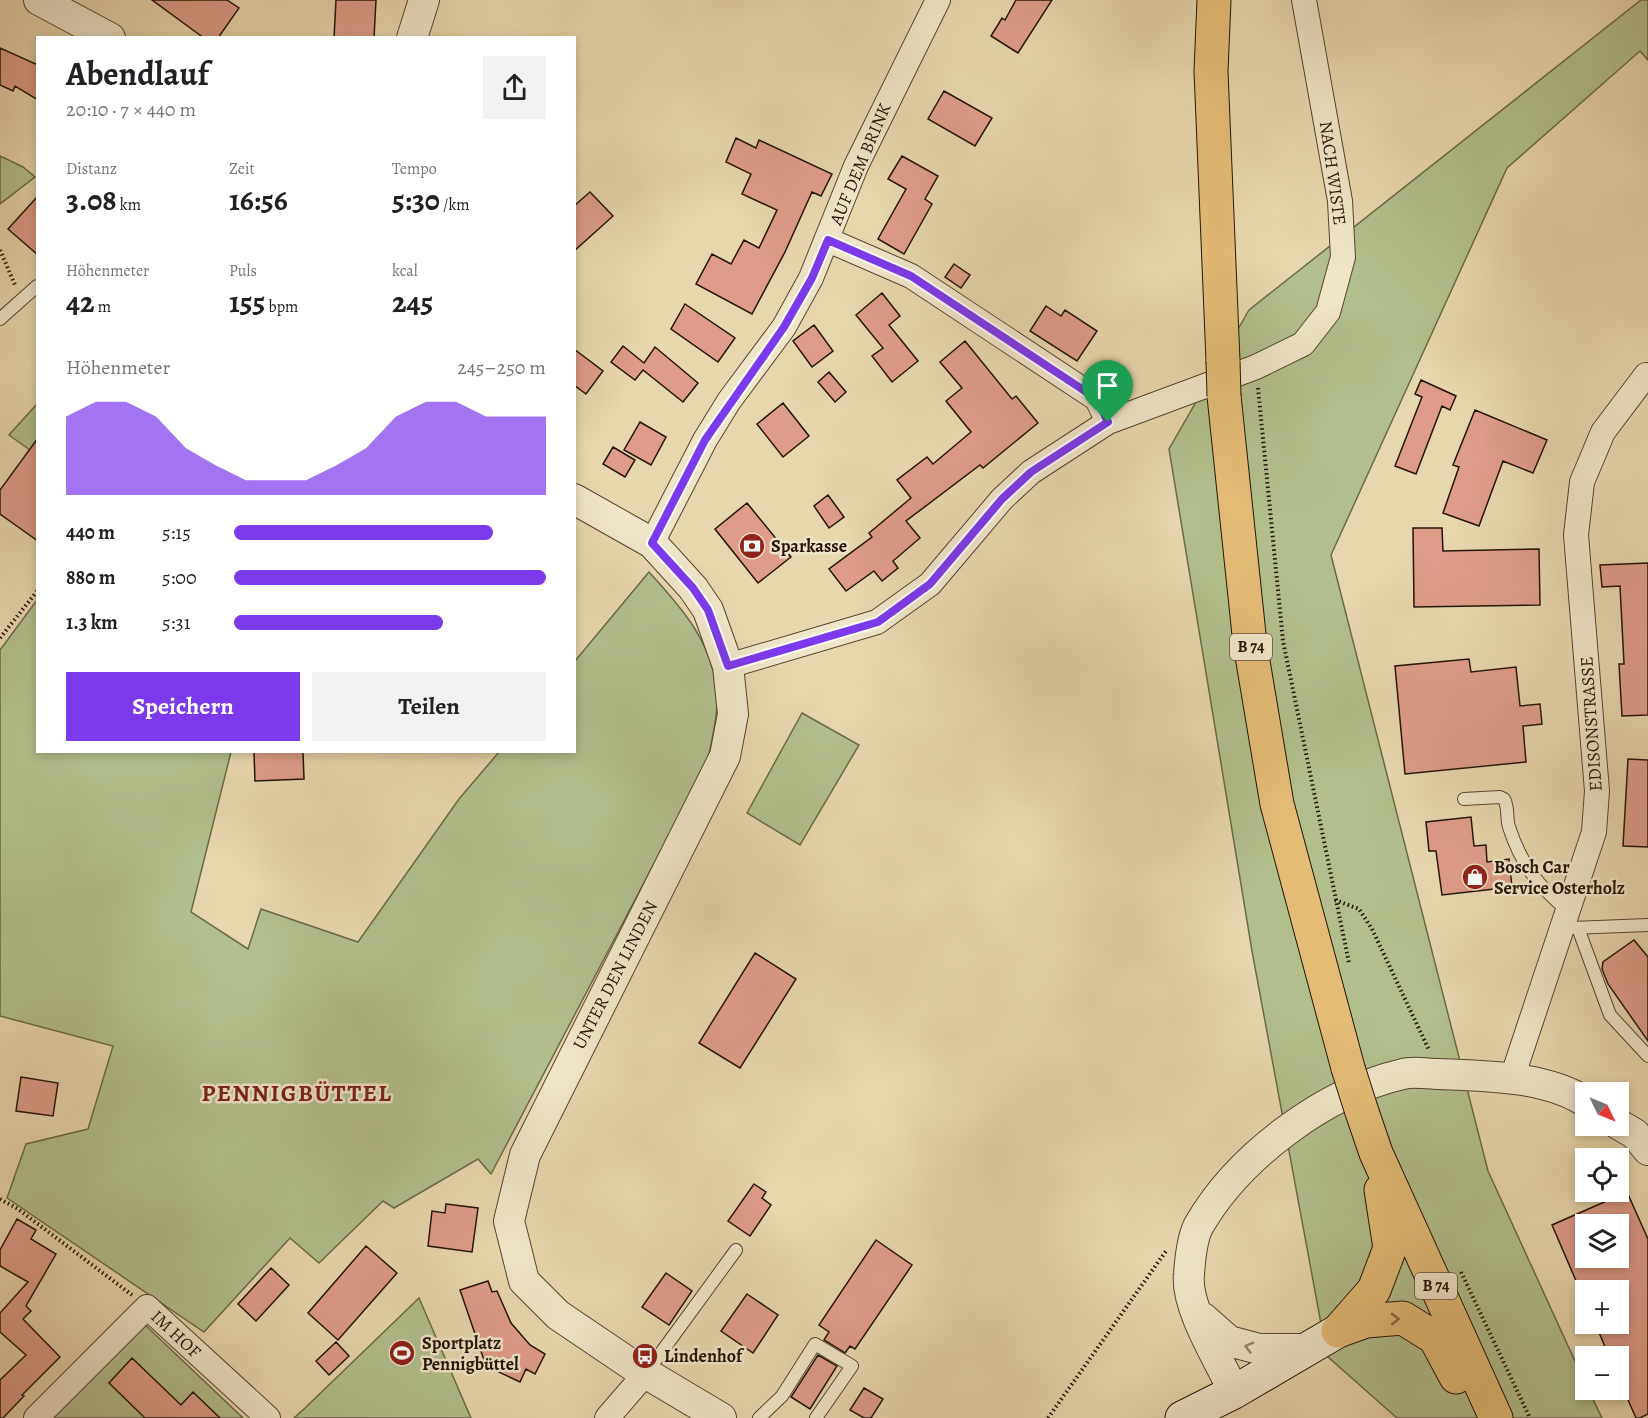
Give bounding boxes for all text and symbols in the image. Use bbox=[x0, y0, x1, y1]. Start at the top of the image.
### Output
text: Abendlauf bbox=[66, 51, 209, 96]
button: share bbox=[483, 56, 546, 119]
text: 20:10 · 7 × 440 m bbox=[66, 96, 196, 123]
street label: AUF DEM BRINK bbox=[823, 99, 897, 229]
street label: NACH WISTE bbox=[1314, 119, 1352, 227]
text: Distanz bbox=[66, 158, 117, 180]
text: Zeit bbox=[229, 158, 255, 180]
text: Tempo bbox=[392, 158, 437, 180]
text: 3.08 bbox=[66, 180, 117, 220]
text: 16:56 bbox=[229, 180, 288, 220]
text: 5:30 bbox=[392, 180, 440, 220]
text: km bbox=[117, 194, 141, 216]
text: /km bbox=[440, 194, 470, 216]
text: Höhenmeter bbox=[66, 260, 149, 282]
text: Puls bbox=[229, 260, 257, 282]
text: kcal bbox=[392, 260, 418, 282]
text: 42 bbox=[66, 282, 95, 322]
text: 155 bbox=[229, 282, 265, 322]
text: 245 bbox=[392, 282, 433, 322]
text: m bbox=[95, 296, 111, 318]
text: bpm bbox=[265, 296, 298, 318]
text: Höhenmeter bbox=[66, 354, 170, 381]
text: 245–250 m bbox=[457, 354, 546, 381]
pin bbox=[1082, 360, 1133, 422]
icon: arrive bbox=[1091, 369, 1124, 402]
text: 440 m bbox=[66, 519, 115, 546]
text: 5:15 bbox=[162, 519, 191, 546]
bank icon: Sparkasse bbox=[737, 531, 767, 561]
place label: Sparkasse bbox=[771, 534, 847, 558]
text: 880 m bbox=[66, 564, 116, 591]
text: 5:00 bbox=[162, 564, 197, 591]
text: 1.3 km bbox=[66, 609, 118, 636]
text: 5:31 bbox=[162, 609, 191, 636]
road number: B 74 bbox=[1230, 634, 1272, 660]
street label: EDISONSTRASSE bbox=[1574, 656, 1608, 792]
button: Speichern bbox=[66, 672, 300, 741]
button: Teilen bbox=[312, 672, 546, 741]
place label: Bosch Car Service Osterholz bbox=[1494, 855, 1625, 900]
shop icon: Bosch Car Service Osterholz bbox=[1460, 862, 1490, 892]
street label: UNTER DEN LINDEN bbox=[567, 896, 663, 1054]
district label: PENNIGBÜTTEL bbox=[201, 1077, 393, 1109]
north arrow bbox=[1575, 1082, 1629, 1136]
map controls bbox=[1575, 1082, 1629, 1400]
button: locate bbox=[1575, 1148, 1629, 1202]
button: layers bbox=[1575, 1214, 1629, 1268]
road number: B 74 bbox=[1415, 1273, 1457, 1299]
button: + bbox=[1575, 1280, 1629, 1334]
street label: IM HOF bbox=[146, 1305, 206, 1363]
one-way arrow bbox=[1390, 1313, 1399, 1326]
place label: Sportplatz Pennigbüttel bbox=[422, 1331, 519, 1376]
sports icon: Sportplatz Pennigbüttel bbox=[387, 1338, 417, 1368]
bus stop icon: Lindenhof bbox=[630, 1341, 660, 1371]
one-way arrow bbox=[1244, 1341, 1254, 1354]
place label: Lindenhof bbox=[664, 1344, 745, 1368]
button: − bbox=[1575, 1346, 1629, 1400]

